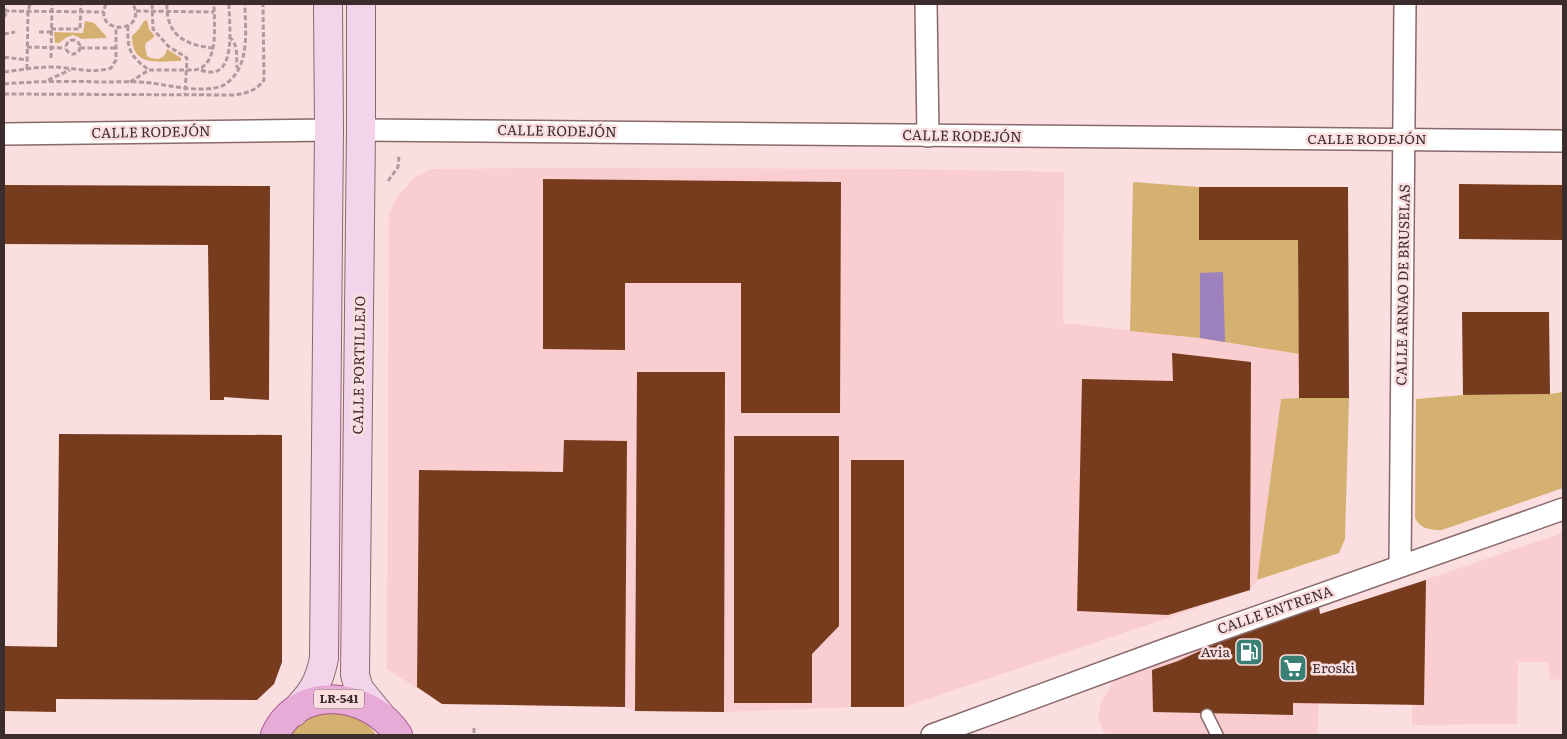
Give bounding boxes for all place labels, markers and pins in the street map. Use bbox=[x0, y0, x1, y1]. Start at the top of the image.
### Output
fuel station icon: Avia bbox=[1234, 637, 1264, 667]
place label: Avia bbox=[1200, 641, 1230, 661]
supermarket icon: Eroski bbox=[1278, 653, 1308, 683]
place label: Eroski bbox=[1312, 657, 1355, 677]

